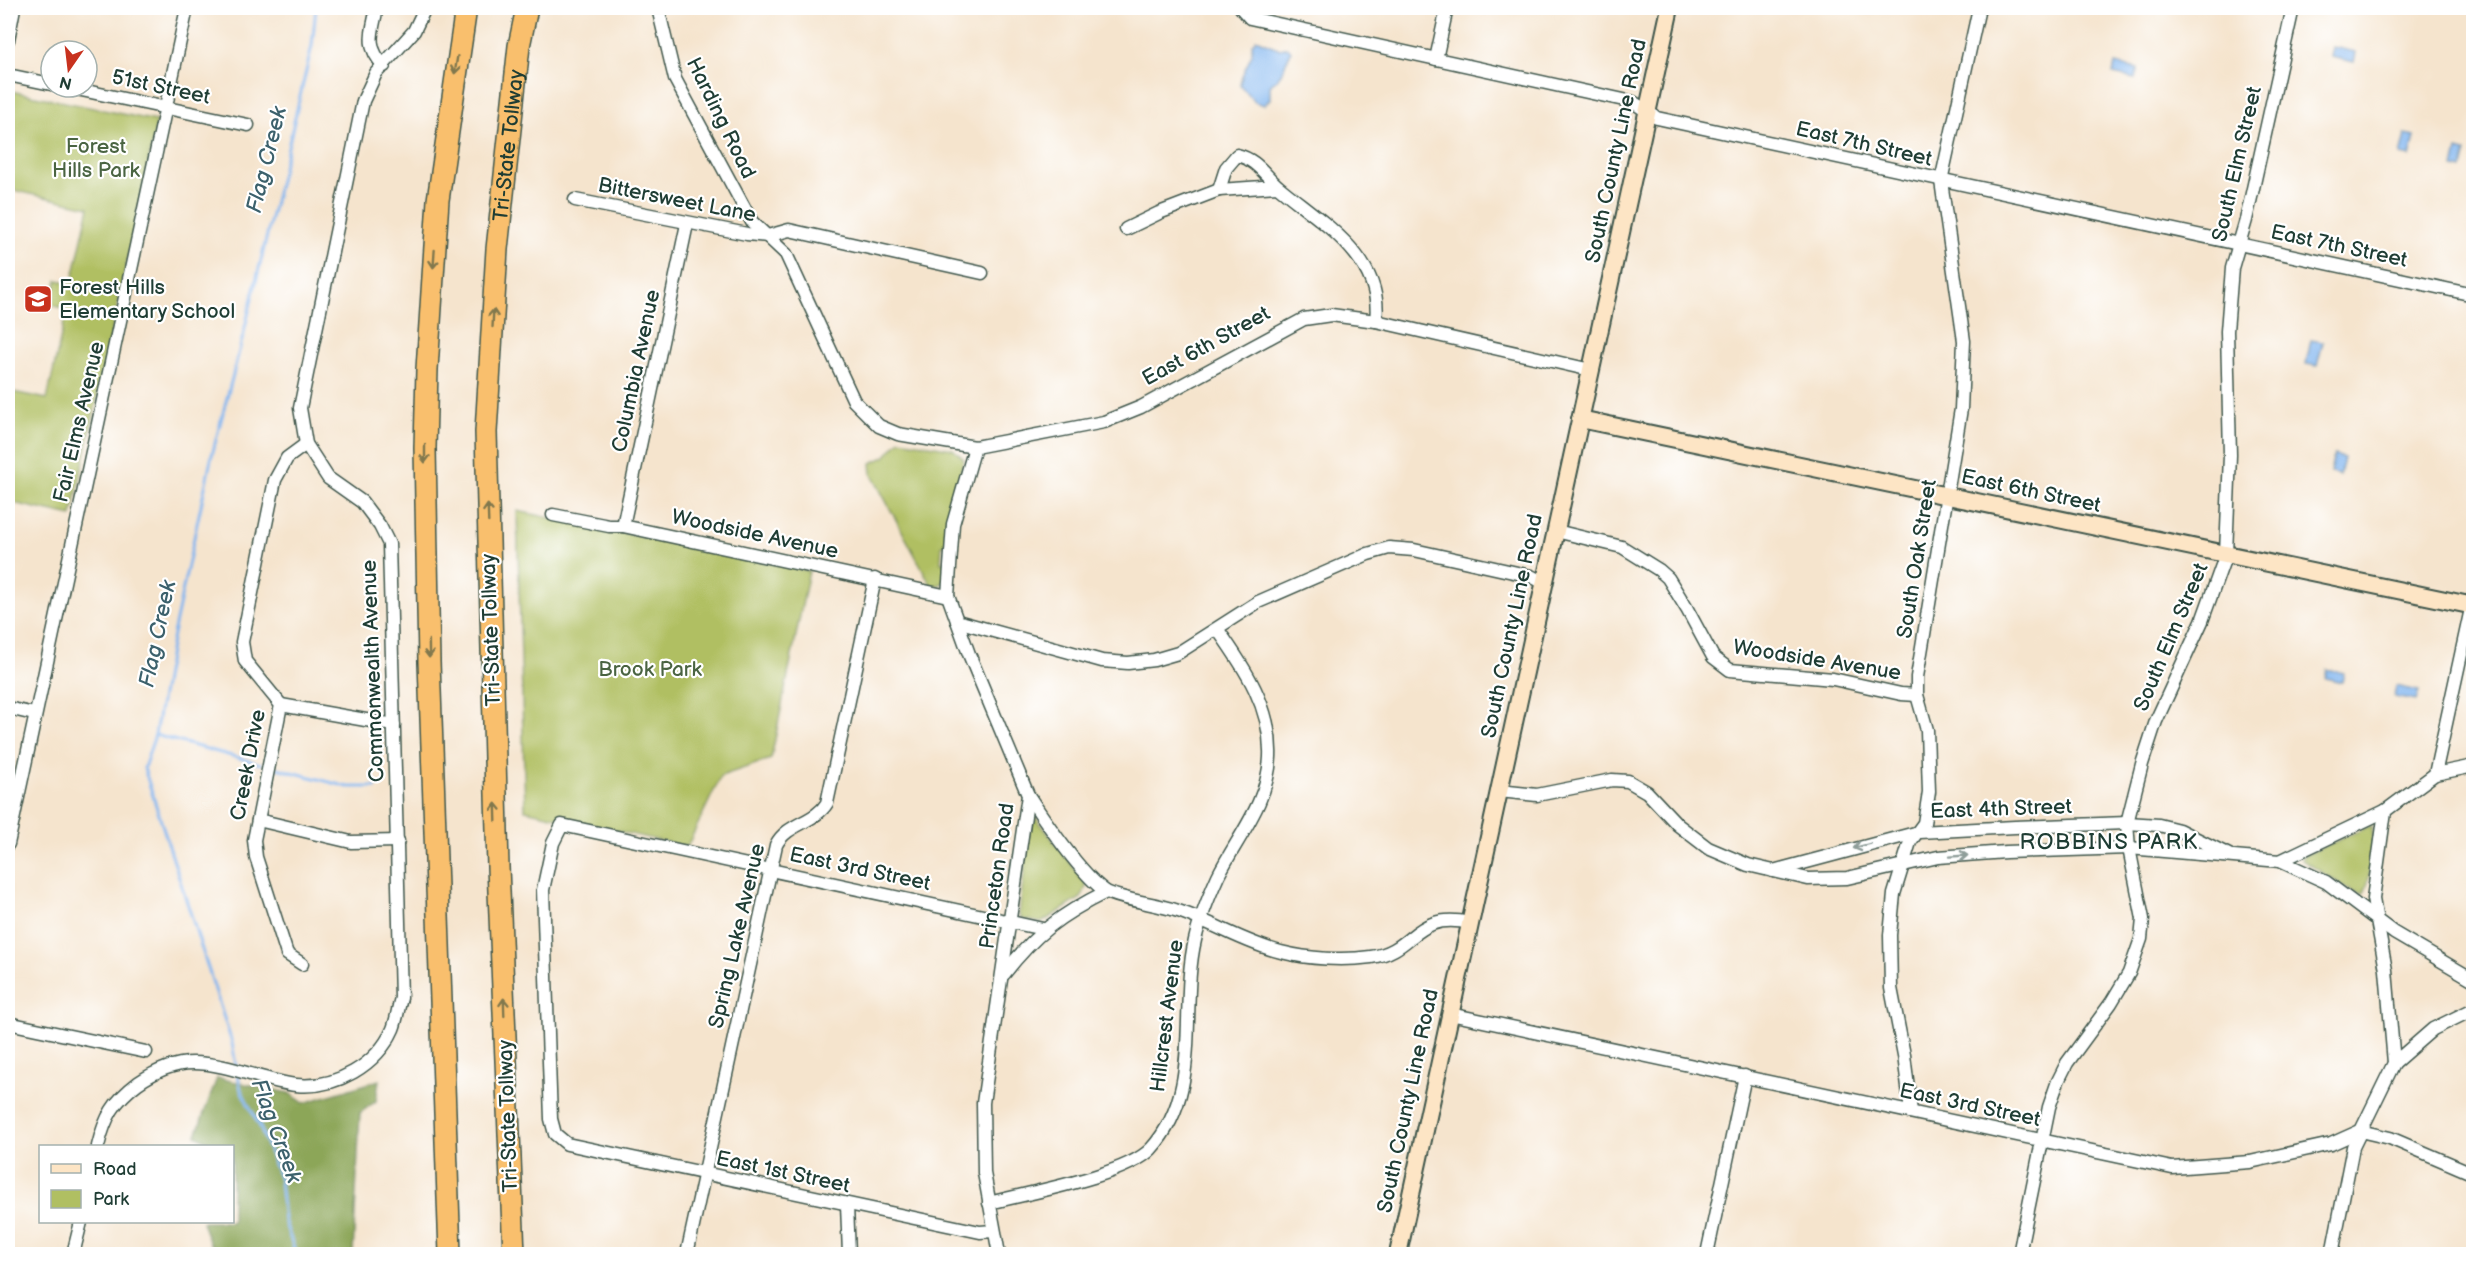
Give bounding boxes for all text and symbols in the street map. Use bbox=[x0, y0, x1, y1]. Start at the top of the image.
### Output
street label: South County Line Road bbox=[1580, 37, 1652, 265]
north arrow bbox=[39, 39, 99, 99]
street label: Harding Road bbox=[681, 53, 761, 183]
one-way arrow bbox=[451, 55, 462, 75]
street label: 51st Street bbox=[110, 64, 213, 110]
street label: Tri-State Tollway bbox=[488, 68, 529, 223]
text: N bbox=[58, 71, 74, 93]
street label: South Elm Street bbox=[2207, 83, 2267, 244]
water label: Flag Creek bbox=[241, 103, 294, 216]
street label: East 7th Street bbox=[1793, 116, 1935, 172]
park label: Forest Hills Park bbox=[52, 134, 141, 183]
street label: Bittersweet Lane bbox=[596, 172, 758, 228]
street label: East 7th Street bbox=[2268, 219, 2410, 273]
one-way arrow bbox=[428, 248, 439, 268]
place label: Forest Hills Elementary School bbox=[59, 275, 235, 324]
school or university icon: Forest Hills Elementary School bbox=[22, 283, 54, 315]
street label: Columbia Avenue bbox=[607, 287, 665, 455]
street label: East 6th Street bbox=[1138, 300, 1275, 391]
one-way arrow bbox=[488, 308, 499, 328]
street label: Fair Elms Avenue bbox=[48, 339, 110, 505]
one-way arrow bbox=[419, 443, 431, 463]
street label: East 6th Street bbox=[1959, 464, 2104, 518]
street label: South Oak Street bbox=[1892, 477, 1942, 640]
one-way arrow bbox=[483, 503, 494, 523]
street label: Woodside Avenue bbox=[669, 504, 841, 564]
street label: South County Line Road bbox=[1476, 512, 1548, 740]
street label: Tri-State Tollway bbox=[476, 553, 506, 707]
street label: Commonwealth Avenue bbox=[357, 559, 389, 783]
street label: South Elm Street bbox=[2128, 559, 2214, 715]
water label: Flag Creek bbox=[133, 577, 183, 690]
street label: Woodside Avenue bbox=[1731, 634, 1903, 686]
one-way arrow bbox=[423, 638, 434, 658]
park label: Brook Park bbox=[598, 657, 702, 682]
street label: Creek Drive bbox=[225, 707, 271, 823]
street label: East 4th Street bbox=[1930, 794, 2073, 824]
street label: Princeton Road bbox=[974, 801, 1020, 951]
one-way arrow bbox=[491, 803, 502, 823]
district label: ROBBINS PARK bbox=[2020, 829, 2198, 856]
street label: Spring Lake Avenue bbox=[704, 841, 770, 1031]
one-way arrow bbox=[1853, 841, 1872, 852]
street label: East 3rd Street bbox=[787, 842, 933, 896]
one-way arrow bbox=[1949, 850, 1969, 861]
street label: Hillcrest Avenue bbox=[1145, 938, 1189, 1094]
street label: South County Line Road bbox=[1372, 987, 1444, 1215]
one-way arrow bbox=[498, 998, 509, 1018]
street label: Tri-State Tollway bbox=[493, 1039, 523, 1193]
water label: Flag Creek bbox=[245, 1075, 308, 1188]
street label: East 3rd Street bbox=[1897, 1078, 2043, 1132]
legend bbox=[39, 1145, 234, 1223]
street label: East 1st Street bbox=[714, 1146, 853, 1198]
text: Road bbox=[93, 1159, 137, 1180]
text: Park bbox=[93, 1189, 129, 1210]

